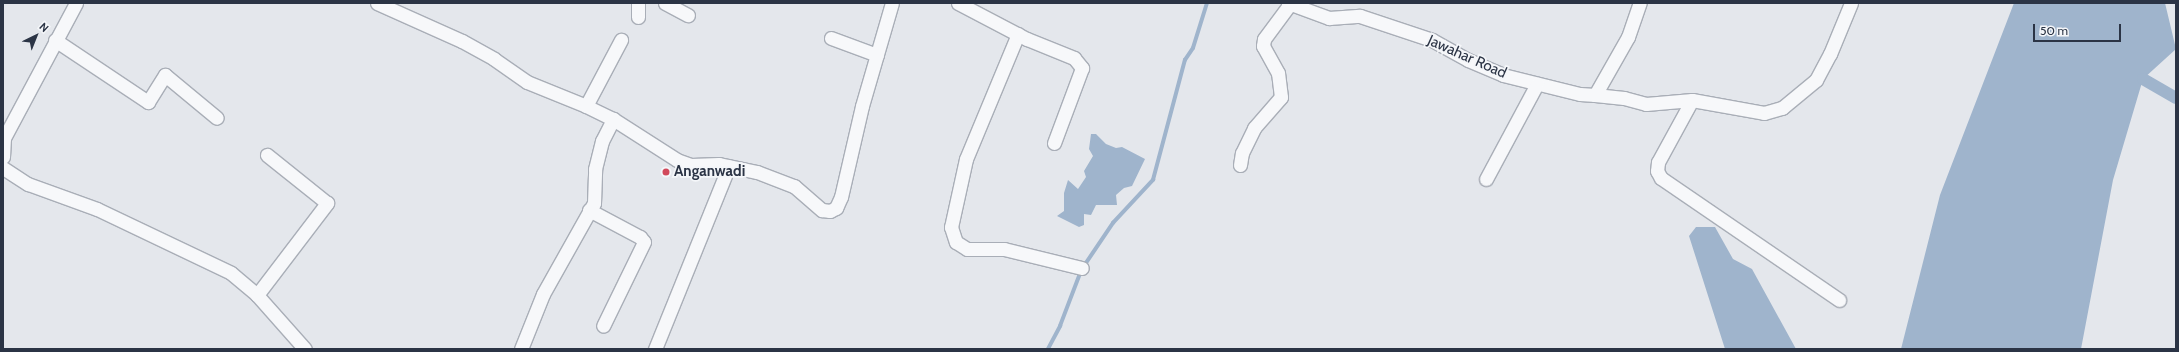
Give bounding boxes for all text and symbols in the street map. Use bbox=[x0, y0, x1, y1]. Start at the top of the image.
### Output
north arrow bbox=[16, 16, 56, 56]
scale bar bbox=[2035, 16, 2123, 42]
text: N bbox=[37, 19, 52, 35]
text: 50 m bbox=[2040, 23, 2068, 38]
street label: Jawahar Road bbox=[1425, 32, 1509, 82]
place label: Anganwadi bbox=[674, 163, 745, 181]
marker: Anganwadi bbox=[661, 167, 671, 177]

